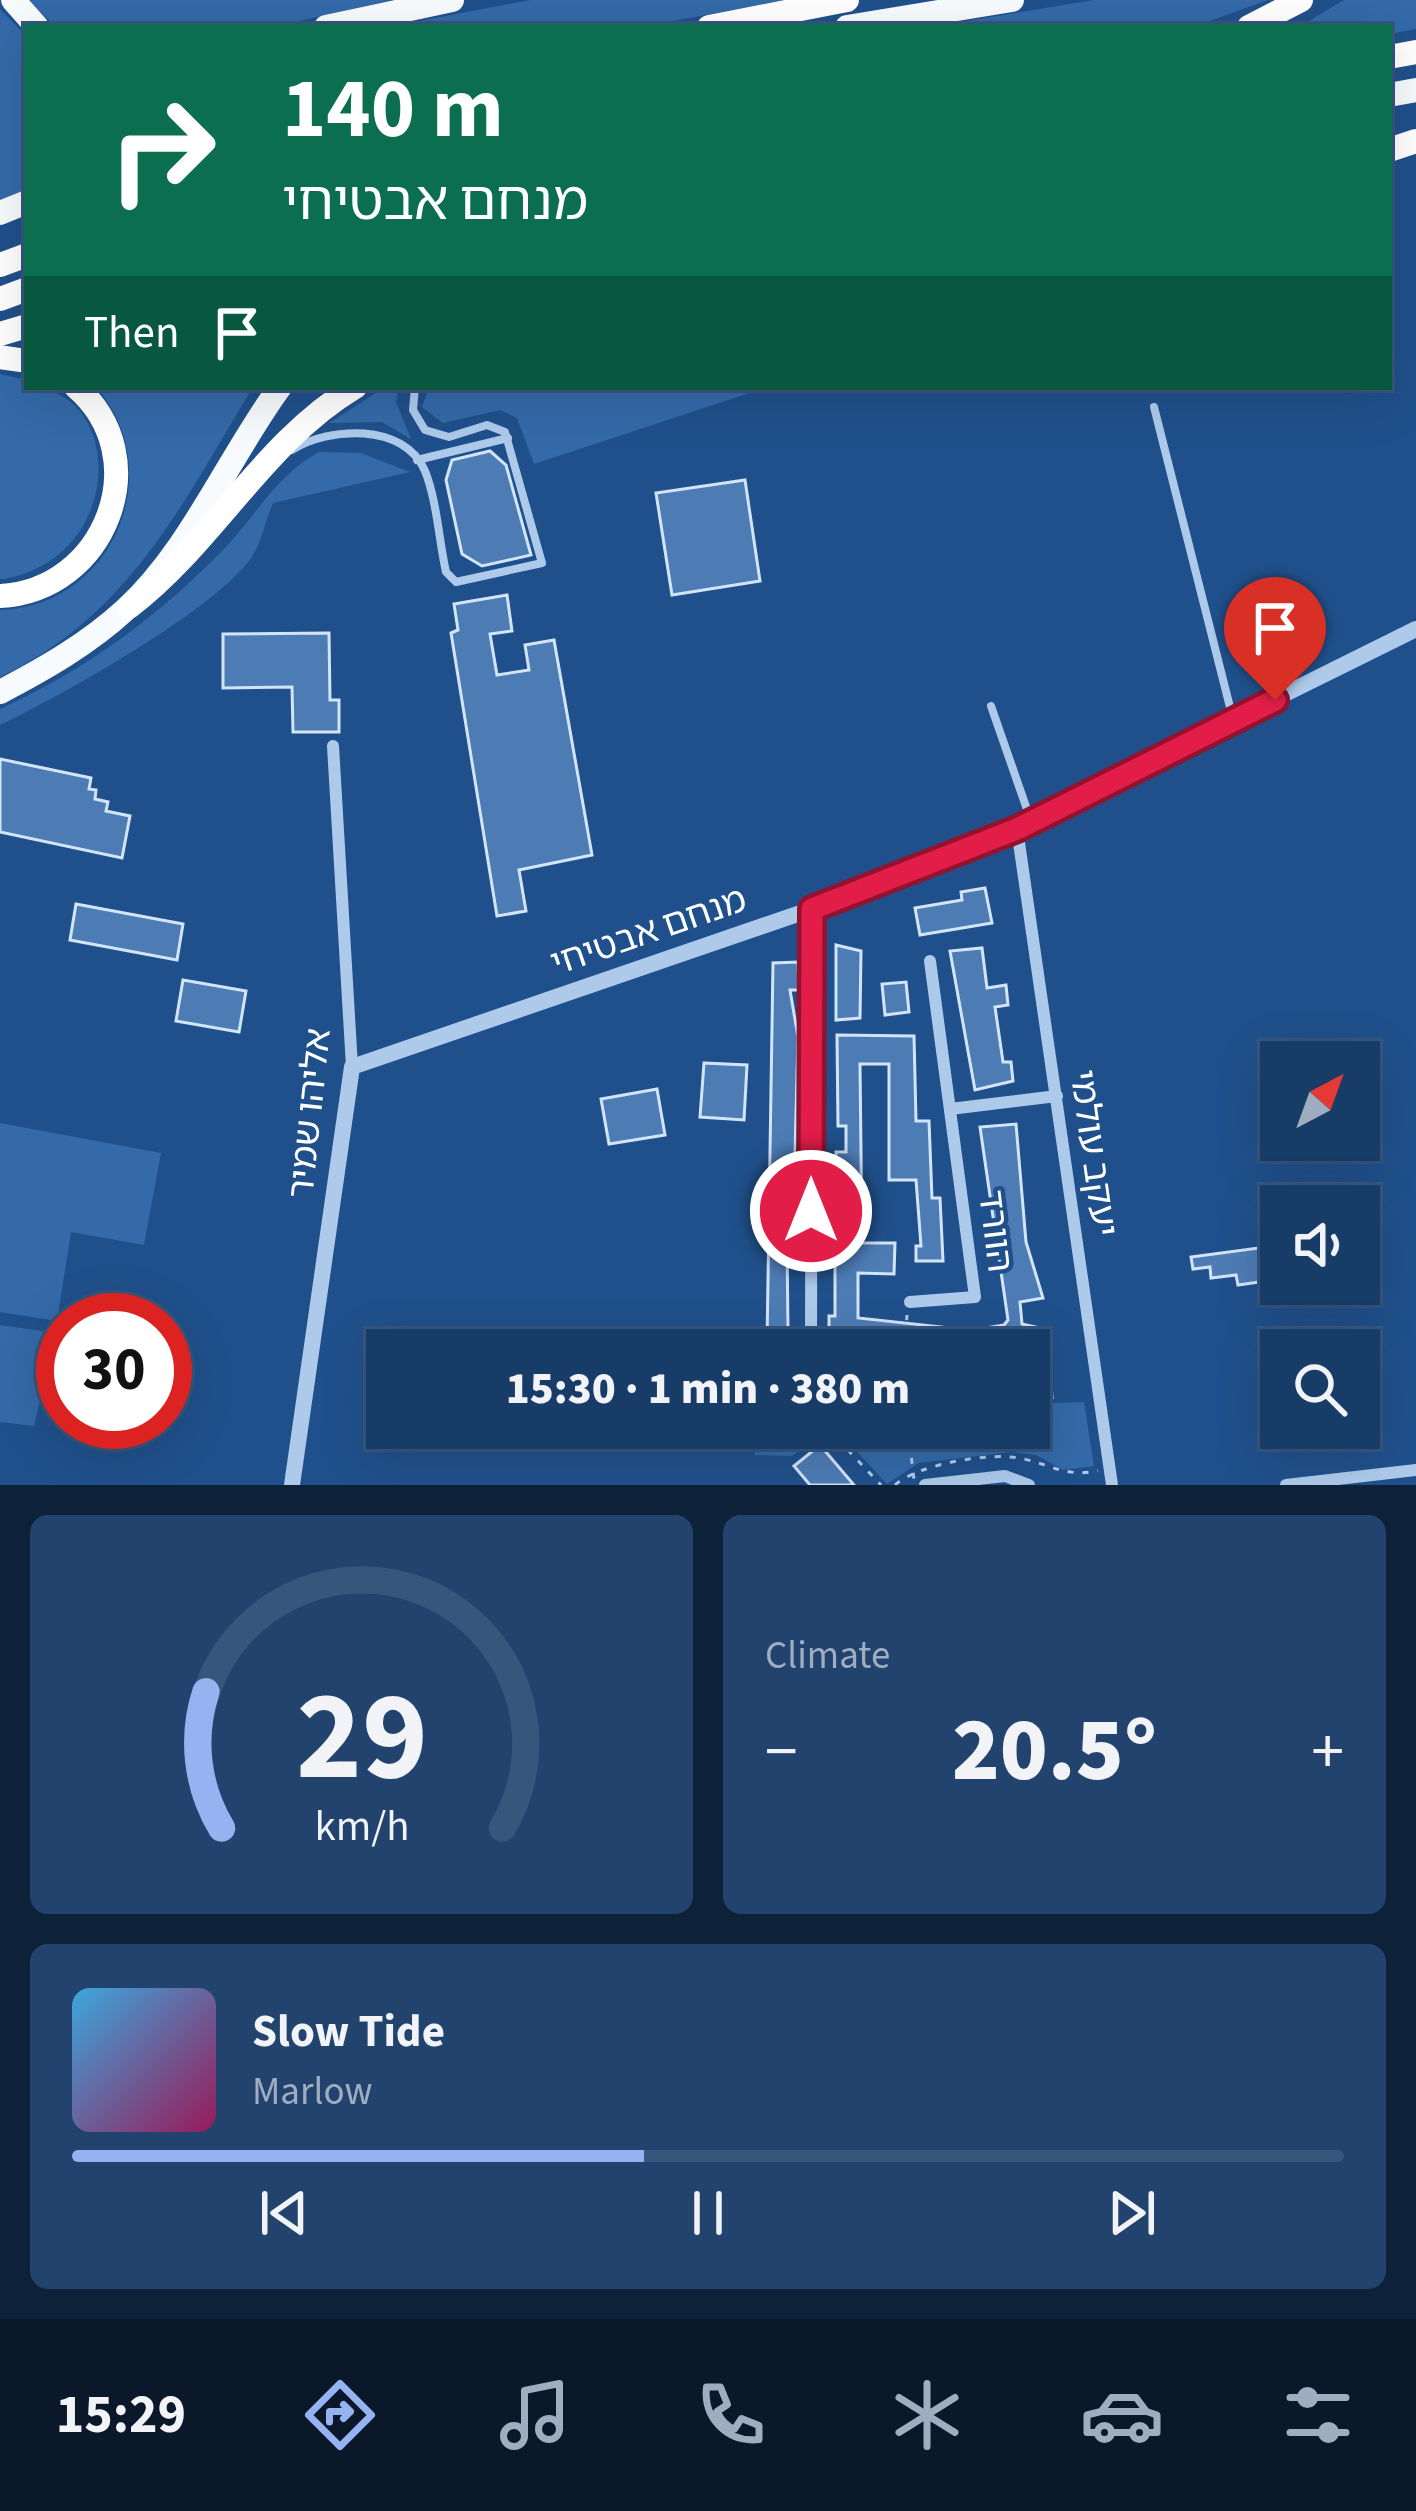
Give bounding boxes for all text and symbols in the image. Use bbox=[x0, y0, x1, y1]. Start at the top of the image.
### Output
text: 140 m bbox=[282, 50, 504, 170]
icon: right bbox=[84, 72, 240, 228]
text: מנחם אבטיחי bbox=[282, 164, 588, 241]
icon: arrive bbox=[204, 300, 270, 366]
text: Then bbox=[84, 301, 180, 365]
pin bbox=[1224, 577, 1326, 700]
icon: arrive bbox=[1242, 595, 1308, 661]
street label: מנחם אבטיחי bbox=[544, 874, 753, 989]
street label: אליהו שמיר bbox=[275, 1026, 344, 1201]
north arrow bbox=[1260, 1041, 1380, 1161]
map controls bbox=[1260, 1041, 1380, 1449]
street label: יעקב עולמי bbox=[1057, 1067, 1130, 1240]
position arrow bbox=[748, 1148, 874, 1274]
button: sound bbox=[1260, 1185, 1380, 1305]
street label: הוורד bbox=[965, 1187, 1026, 1275]
speed limit sign: 30 bbox=[36, 1293, 192, 1449]
button: search bbox=[1260, 1329, 1380, 1449]
text: 15:30 · 1 min · 380 m bbox=[506, 1357, 910, 1421]
text: Climate bbox=[765, 1628, 890, 1684]
text: 29 bbox=[296, 1649, 427, 1827]
text: 20.5° bbox=[952, 1687, 1157, 1815]
text: − bbox=[765, 1705, 798, 1799]
text: + bbox=[1311, 1705, 1344, 1799]
text: km/h bbox=[314, 1795, 409, 1856]
text: Slow Tide bbox=[252, 2000, 445, 2064]
text: Marlow bbox=[252, 2064, 373, 2120]
icon: previous bbox=[251, 2180, 317, 2246]
icon: pause bbox=[675, 2180, 741, 2246]
icon: next bbox=[1099, 2180, 1165, 2246]
icon: directions bbox=[298, 2373, 382, 2457]
icon: music bbox=[493, 2373, 577, 2457]
icon: phone bbox=[689, 2373, 773, 2457]
icon: climate bbox=[885, 2373, 969, 2457]
icon: car bbox=[1080, 2373, 1164, 2457]
icon: filters bbox=[1276, 2373, 1360, 2457]
text: 15:29 bbox=[56, 2377, 186, 2454]

